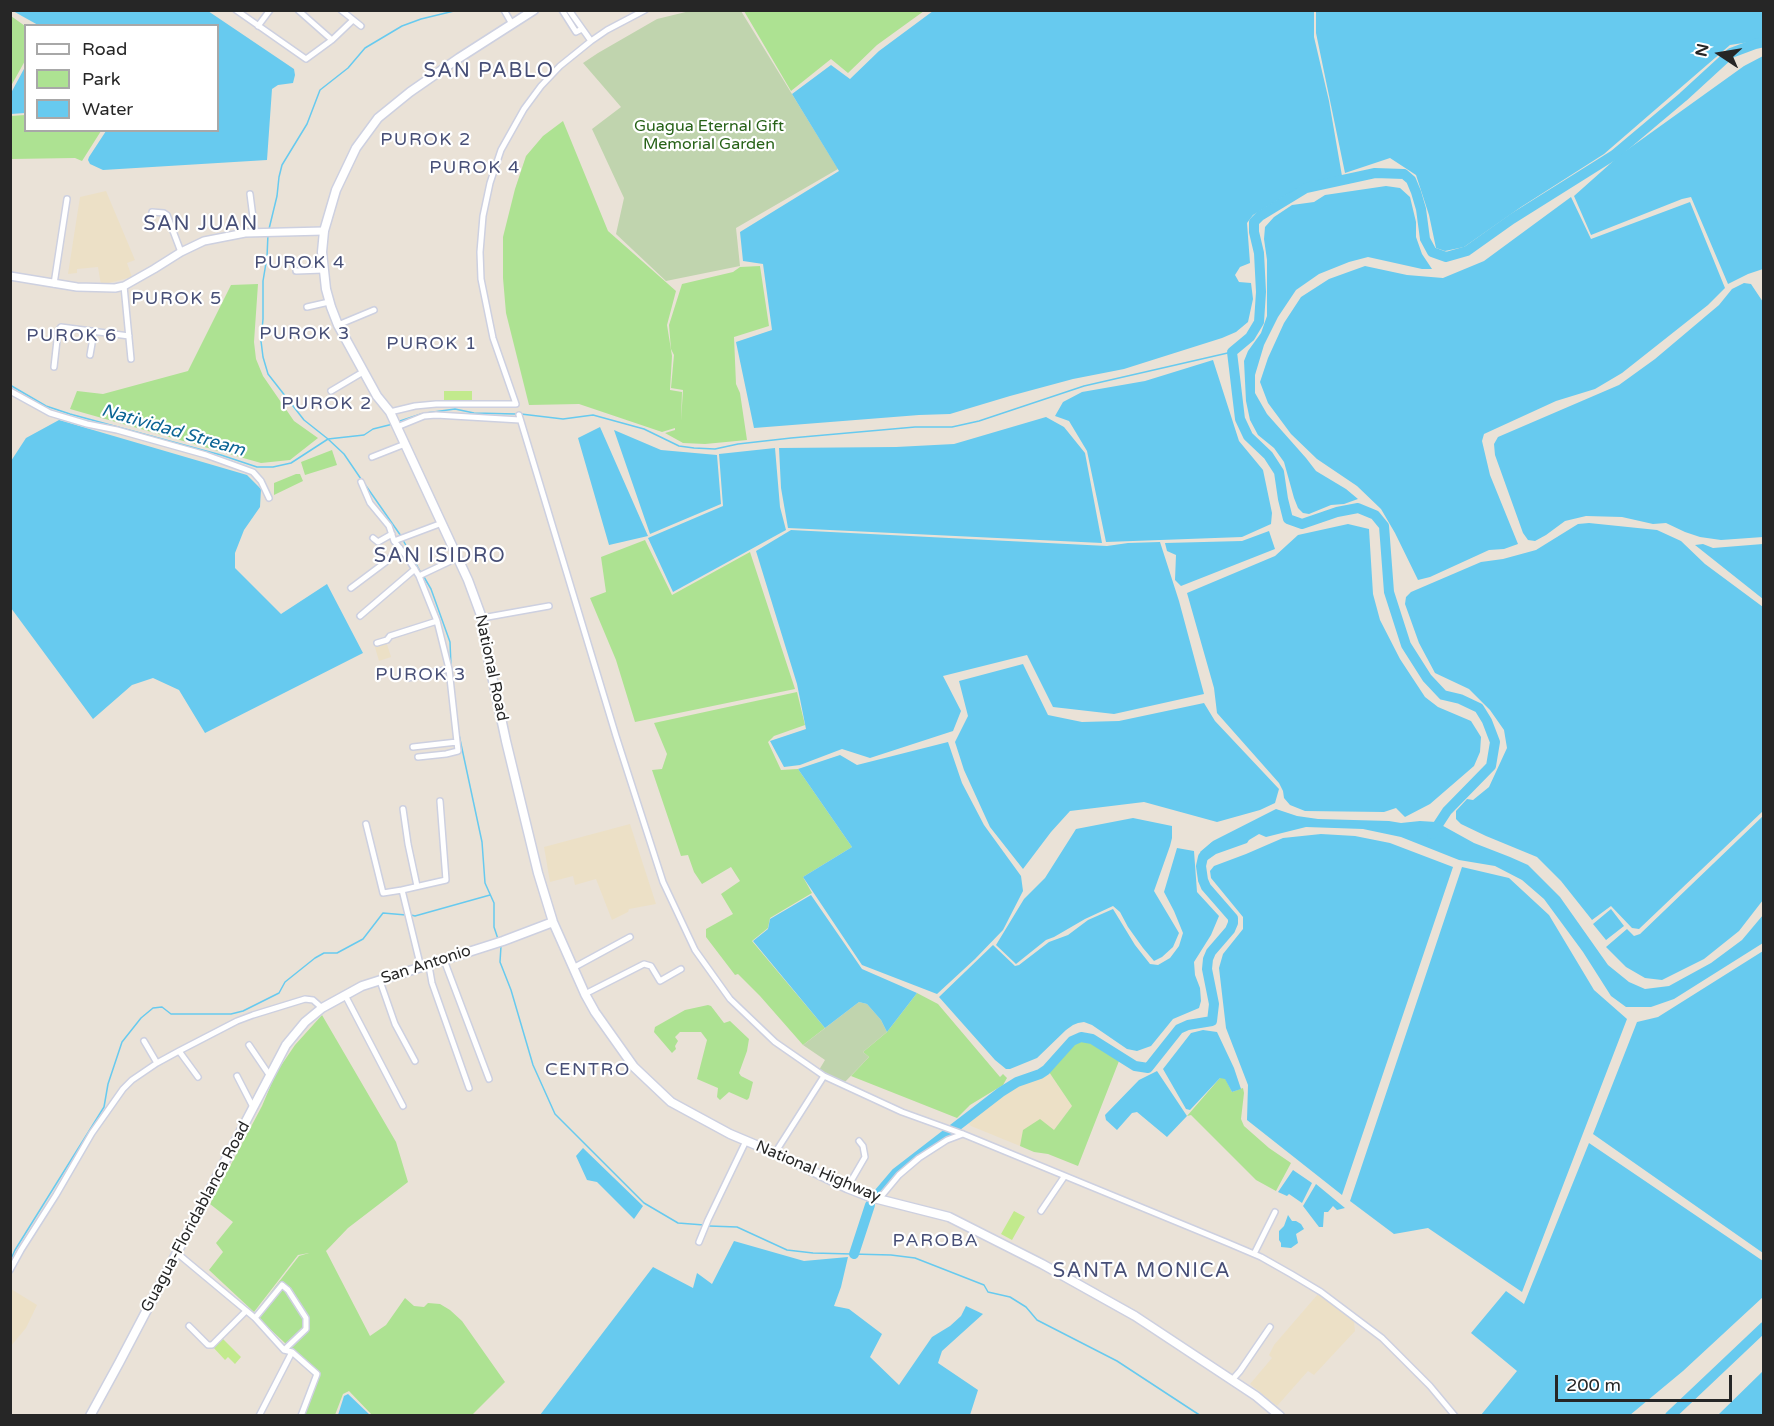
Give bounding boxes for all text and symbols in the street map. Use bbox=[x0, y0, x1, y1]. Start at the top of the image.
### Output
legend bbox=[24, 24, 219, 132]
north arrow bbox=[1690, 24, 1750, 84]
text: Road bbox=[82, 38, 127, 60]
text: N bbox=[1691, 42, 1714, 59]
district label: SAN PABLO bbox=[423, 60, 555, 84]
text: Park bbox=[82, 68, 120, 90]
text: Water bbox=[82, 98, 133, 120]
park label: Guagua Eternal Gift Memorial Garden bbox=[634, 117, 784, 155]
district label: PUROK 2 bbox=[380, 129, 472, 151]
district label: PUROK 4 bbox=[429, 157, 521, 179]
district label: SAN JUAN bbox=[143, 213, 259, 237]
district label: PUROK 4 bbox=[254, 252, 346, 274]
district label: PUROK 5 bbox=[131, 288, 223, 310]
district label: PUROK 3 bbox=[259, 323, 351, 345]
district label: PUROK 6 bbox=[26, 325, 118, 347]
district label: PUROK 1 bbox=[386, 333, 478, 355]
district label: PUROK 2 bbox=[281, 393, 373, 415]
water label: Natividad Stream bbox=[99, 400, 247, 462]
district label: SAN ISIDRO bbox=[374, 545, 506, 569]
street label: National Road bbox=[470, 613, 512, 723]
district label: PUROK 3 bbox=[375, 664, 467, 686]
street label: San Antonio bbox=[379, 941, 473, 989]
district label: CENTRO bbox=[545, 1059, 631, 1081]
street label: Guagua-Floridablanca Road bbox=[137, 1118, 255, 1316]
street label: National Highway bbox=[753, 1137, 883, 1207]
district label: PAROBA bbox=[892, 1230, 980, 1252]
district label: SANTA MONICA bbox=[1053, 1260, 1231, 1284]
scale bar bbox=[1558, 1363, 1735, 1401]
text: 200 m bbox=[1566, 1374, 1621, 1396]

